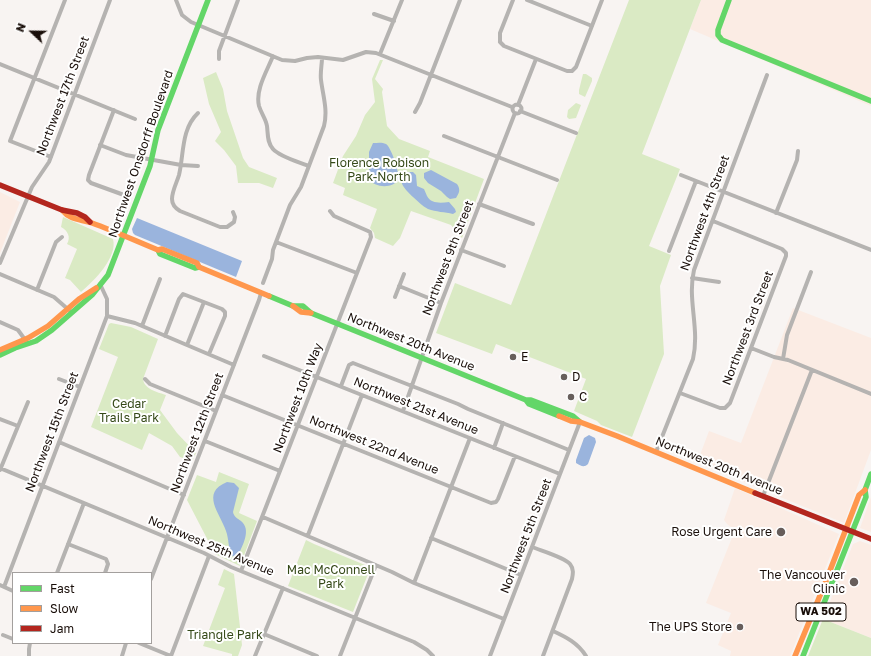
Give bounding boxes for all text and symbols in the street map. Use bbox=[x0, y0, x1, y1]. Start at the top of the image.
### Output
north arrow bbox=[12, 12, 52, 52]
text: N bbox=[13, 21, 28, 34]
street label: Northwest 17th Street bbox=[34, 34, 92, 158]
street label: Northwest Onsdorff Boulevard bbox=[106, 68, 176, 240]
street label: Northwest 4th Street bbox=[677, 153, 733, 273]
park label: Florence Robison Park-North bbox=[329, 156, 429, 184]
street label: Northwest 9th Street bbox=[419, 198, 477, 318]
street label: Northwest 3rd Street bbox=[720, 269, 776, 387]
street label: Northwest 20th Avenue bbox=[345, 310, 477, 374]
street label: Northwest 10th Way bbox=[270, 341, 326, 455]
place label: E bbox=[521, 350, 528, 364]
marker: E bbox=[508, 352, 518, 362]
street label: Northwest 15th Street bbox=[22, 370, 82, 494]
place label: D bbox=[572, 370, 580, 384]
street label: Northwest 12th Street bbox=[167, 371, 227, 495]
marker: D bbox=[559, 372, 569, 382]
street label: Northwest 21st Avenue bbox=[351, 374, 481, 438]
place label: C bbox=[579, 390, 587, 404]
marker: C bbox=[566, 392, 576, 402]
park label: Cedar Trails Park bbox=[99, 397, 159, 425]
street label: Northwest 22nd Avenue bbox=[307, 412, 441, 478]
street label: Northwest 20th Avenue bbox=[653, 434, 785, 498]
street label: Northwest 5th Street bbox=[497, 477, 555, 595]
street label: Northwest 25th Avenue bbox=[146, 513, 276, 579]
place label: Rose Urgent Care bbox=[671, 525, 772, 539]
marker: Rose Urgent Care bbox=[775, 526, 787, 538]
park label: Mac McConnell Park bbox=[287, 563, 375, 591]
place label: The Vancouver Clinic bbox=[760, 568, 845, 596]
legend bbox=[12, 572, 152, 644]
marker: The Vancouver Clinic bbox=[848, 576, 860, 588]
text: Fast bbox=[50, 581, 75, 596]
text: Slow bbox=[50, 601, 78, 616]
road number: WA 502 bbox=[796, 603, 846, 621]
place label: The UPS Store bbox=[649, 620, 732, 634]
text: Jam bbox=[50, 621, 74, 636]
marker: The UPS Store bbox=[735, 622, 745, 632]
park label: Triangle Park bbox=[187, 628, 263, 642]

